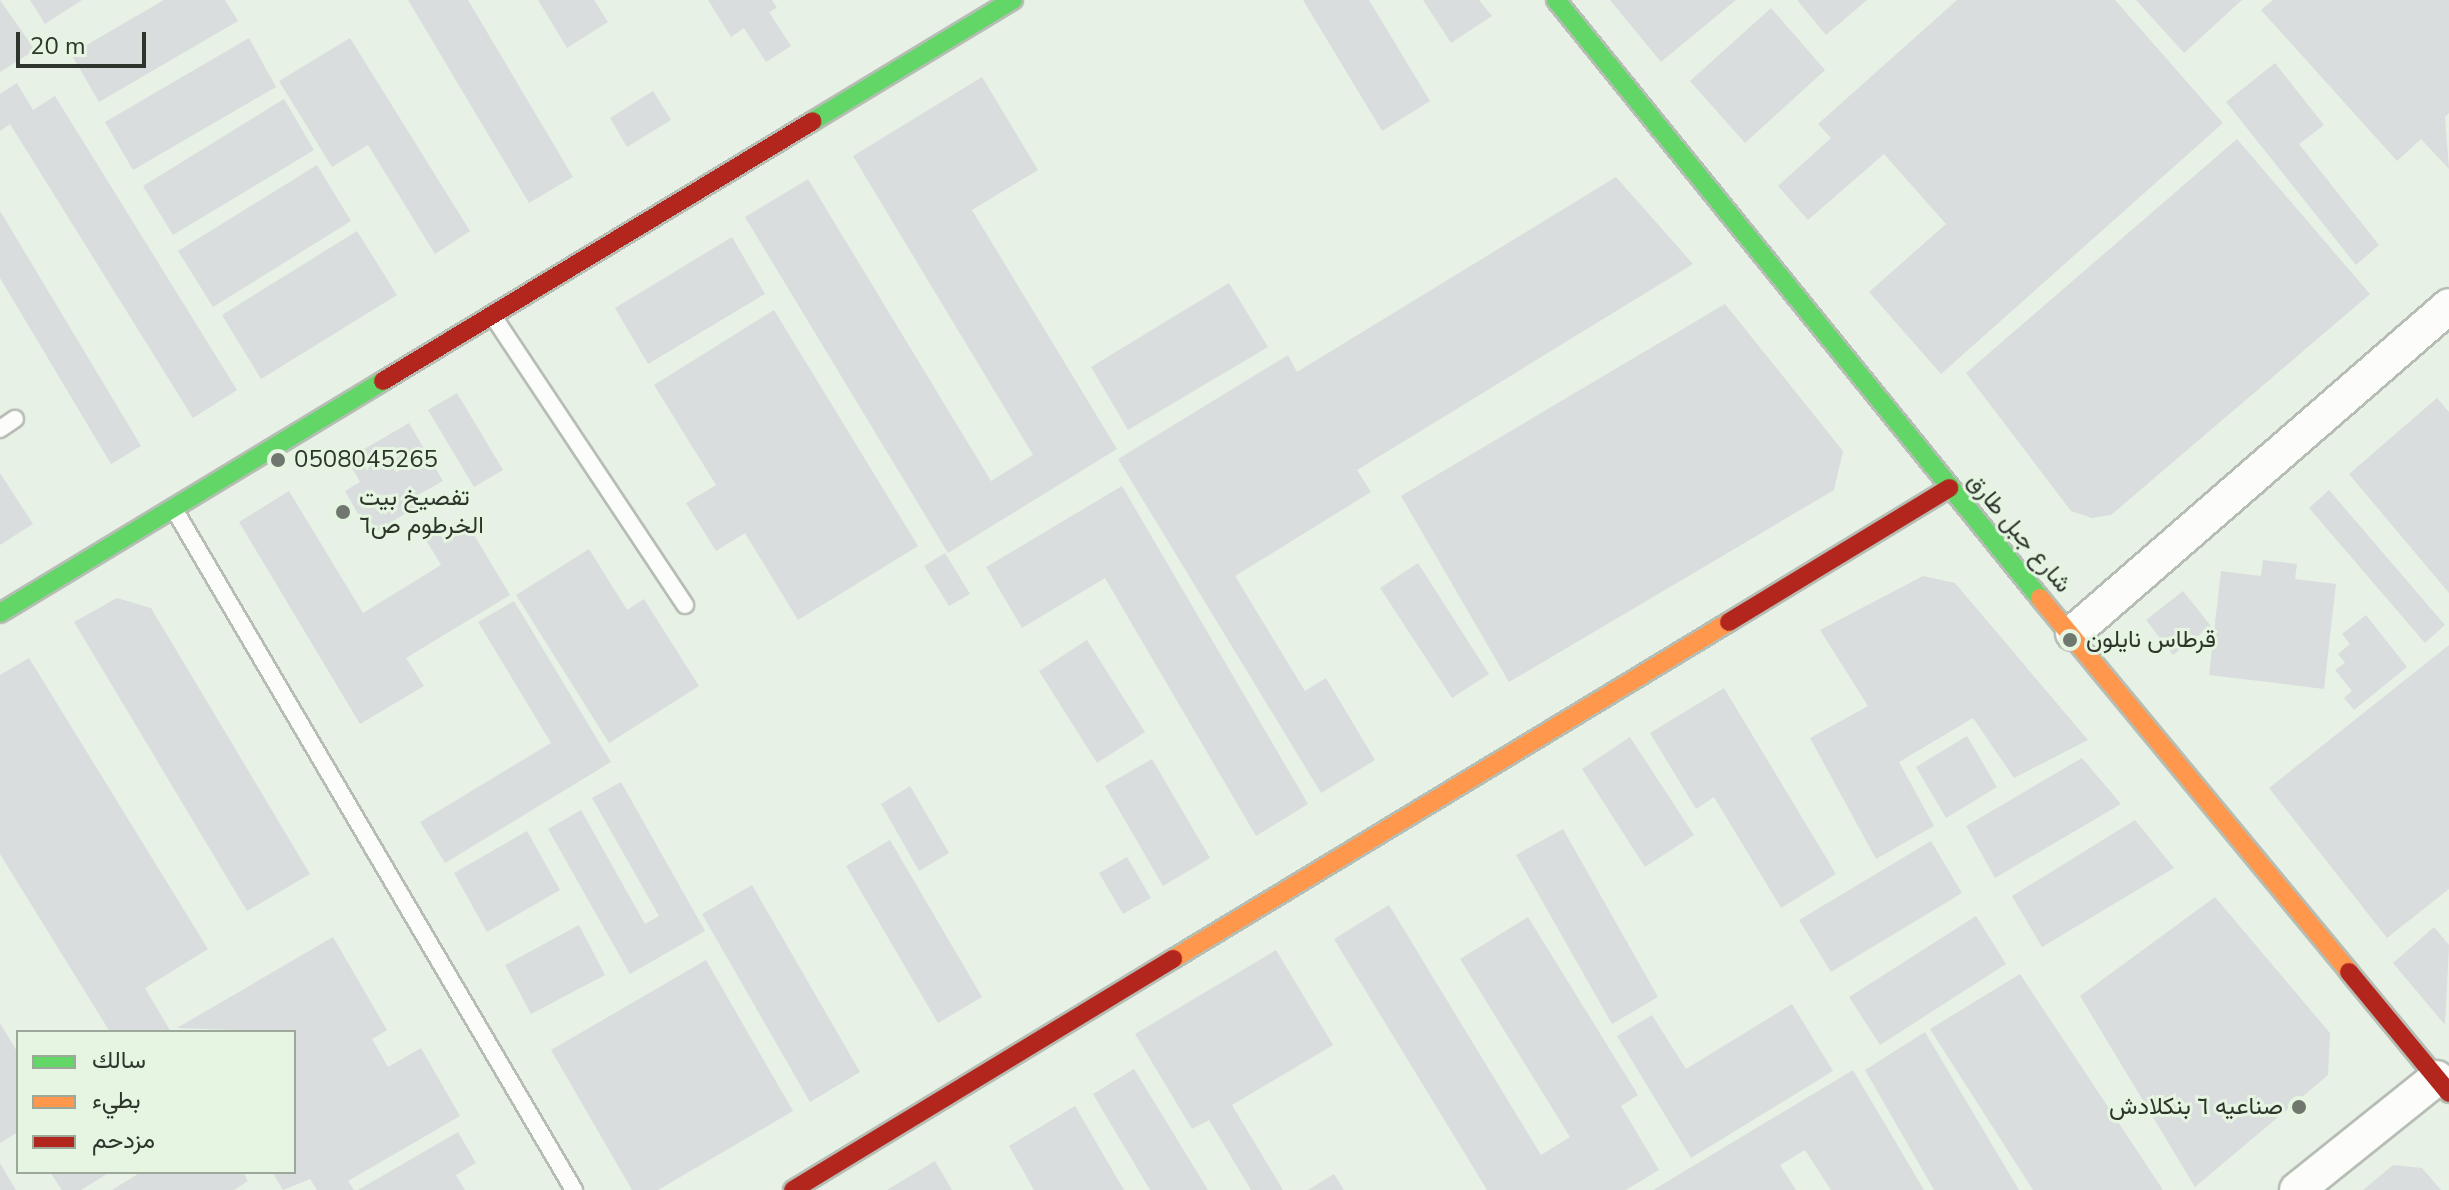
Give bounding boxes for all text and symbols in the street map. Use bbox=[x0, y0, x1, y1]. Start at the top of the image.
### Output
scale bar bbox=[20, 16, 150, 66]
text: 20 m bbox=[30, 30, 86, 62]
place label: 0508045265 bbox=[294, 446, 438, 474]
marker: 0508045265 bbox=[269, 451, 287, 469]
street label: شارع جبل طارق bbox=[1961, 467, 2077, 599]
place label: تفصيخ بيت الخرطوم ص٦ bbox=[359, 484, 484, 540]
marker: تفصيخ بيت الخرطوم ص٦ bbox=[334, 503, 352, 521]
place label: قرطاس نايلون bbox=[2086, 626, 2216, 654]
marker: قرطاس نايلون bbox=[2061, 631, 2079, 649]
legend bbox=[16, 1030, 296, 1174]
text: سالك bbox=[92, 1044, 146, 1076]
text: بطيء bbox=[92, 1084, 141, 1116]
place label: صناعيه ٦ بنكلادش bbox=[2109, 1093, 2283, 1121]
marker: صناعيه ٦ بنكلادش bbox=[2290, 1098, 2308, 1116]
text: مزدحم bbox=[92, 1124, 155, 1156]

